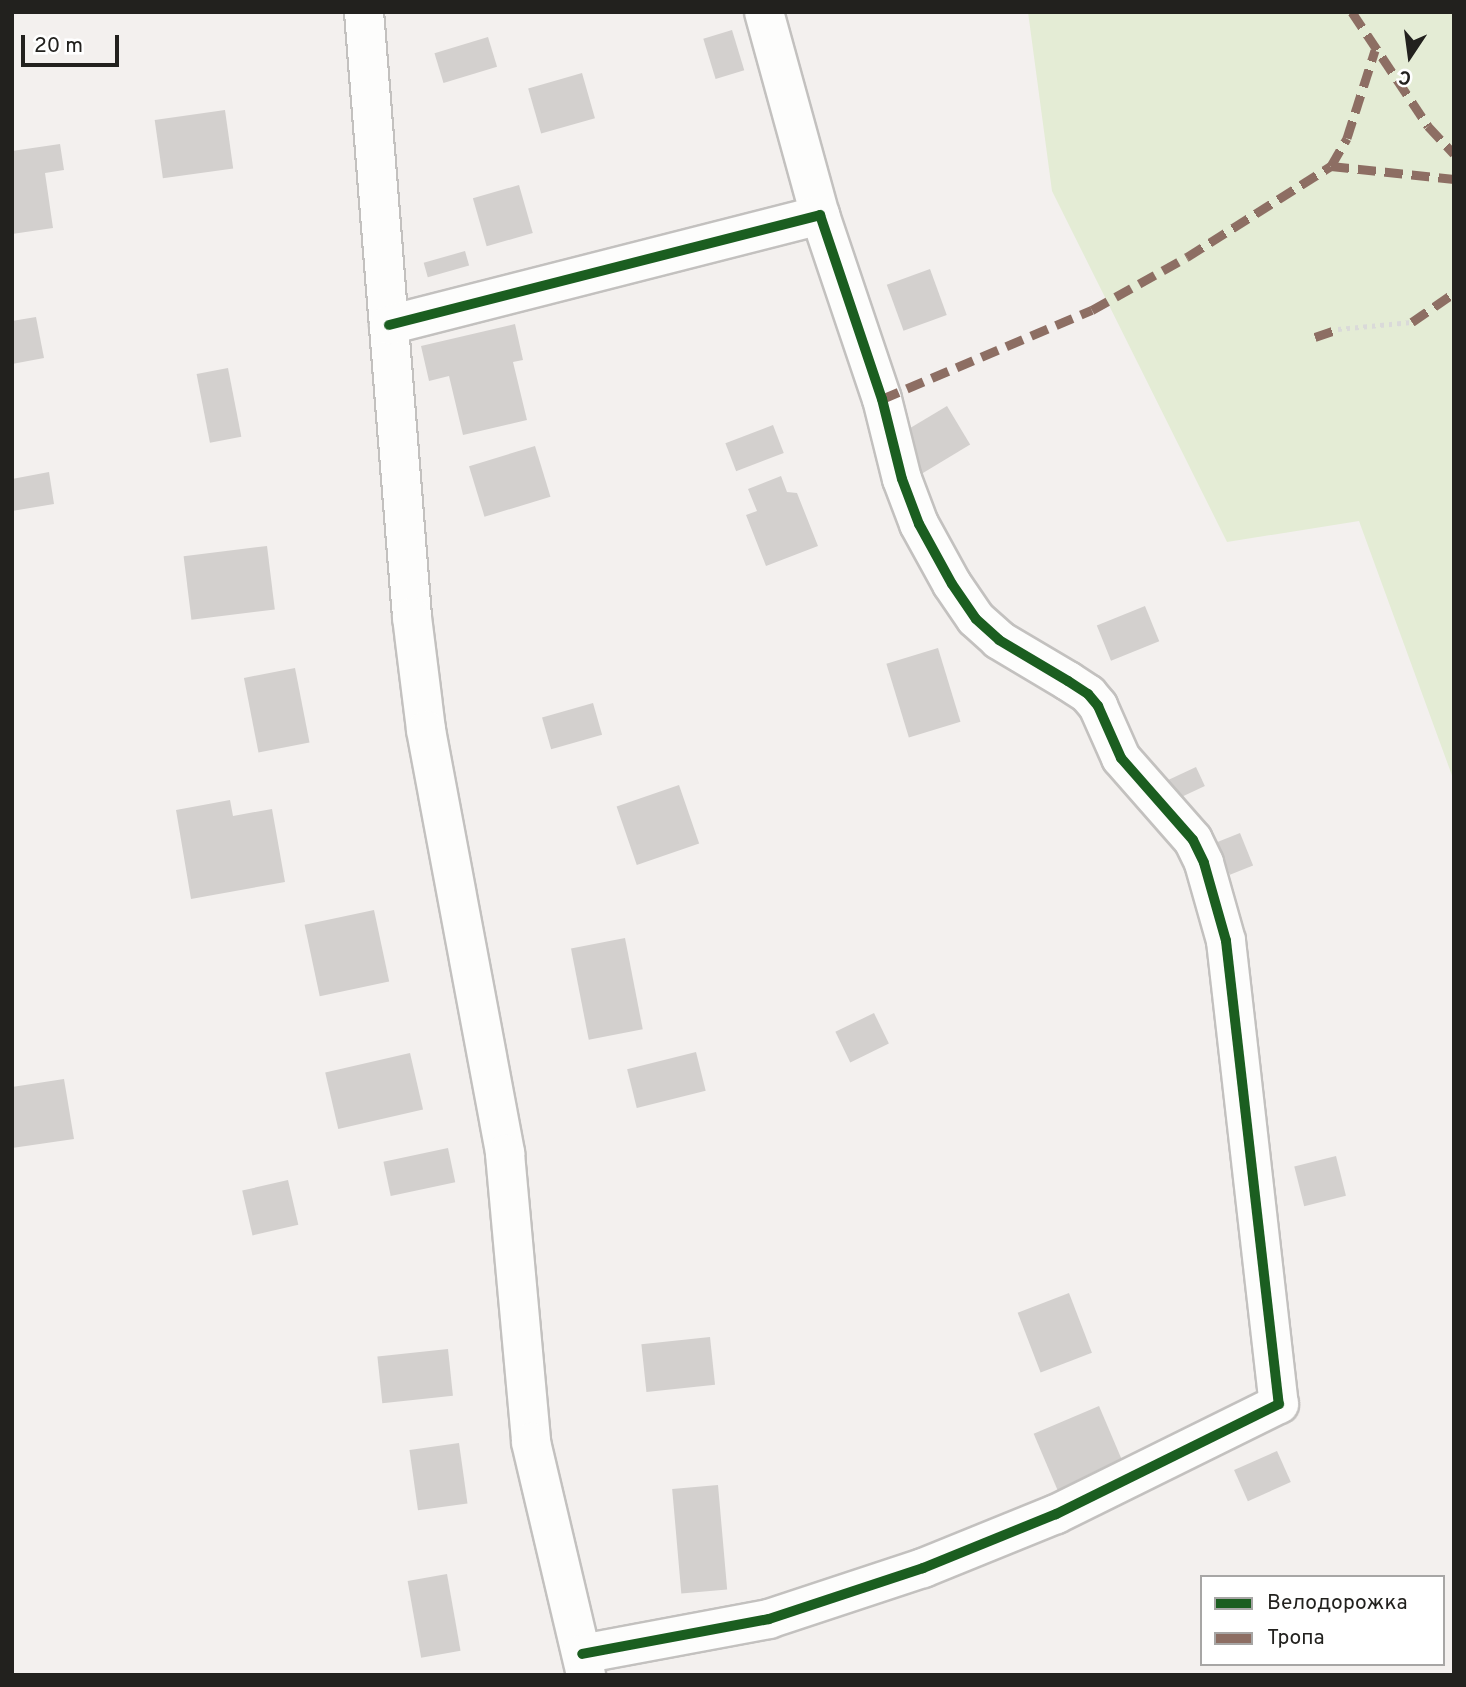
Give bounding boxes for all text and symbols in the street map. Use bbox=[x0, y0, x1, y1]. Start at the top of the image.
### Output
scale bar bbox=[24, 21, 122, 65]
north arrow bbox=[1375, 21, 1445, 91]
text: 20 m bbox=[34, 33, 83, 60]
text: С bbox=[1397, 63, 1414, 90]
legend bbox=[1200, 1575, 1445, 1666]
text: Велодорожка bbox=[1267, 1590, 1407, 1617]
text: Тропа bbox=[1267, 1625, 1325, 1652]

